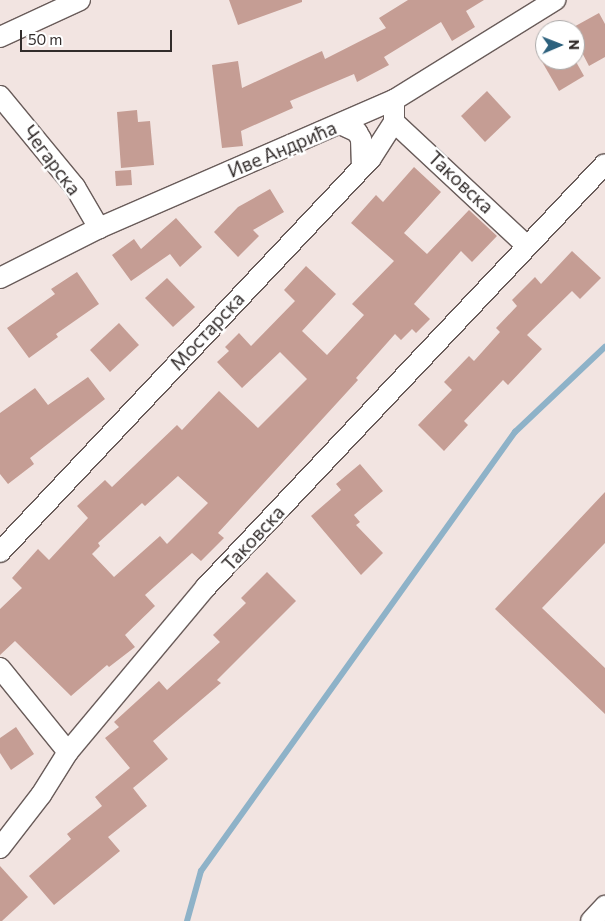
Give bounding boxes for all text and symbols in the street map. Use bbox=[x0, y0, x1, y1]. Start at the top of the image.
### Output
scale bar bbox=[22, 20, 175, 52]
north arrow bbox=[535, 20, 585, 70]
text: 50 m bbox=[28, 30, 62, 48]
text: N bbox=[566, 39, 583, 50]
street label: Иве Андрића bbox=[224, 116, 340, 182]
street label: Чегарска bbox=[18, 121, 86, 199]
street label: Таковска bbox=[424, 146, 498, 218]
street label: Мостарска bbox=[165, 287, 249, 375]
street label: Таковска bbox=[217, 501, 289, 575]

